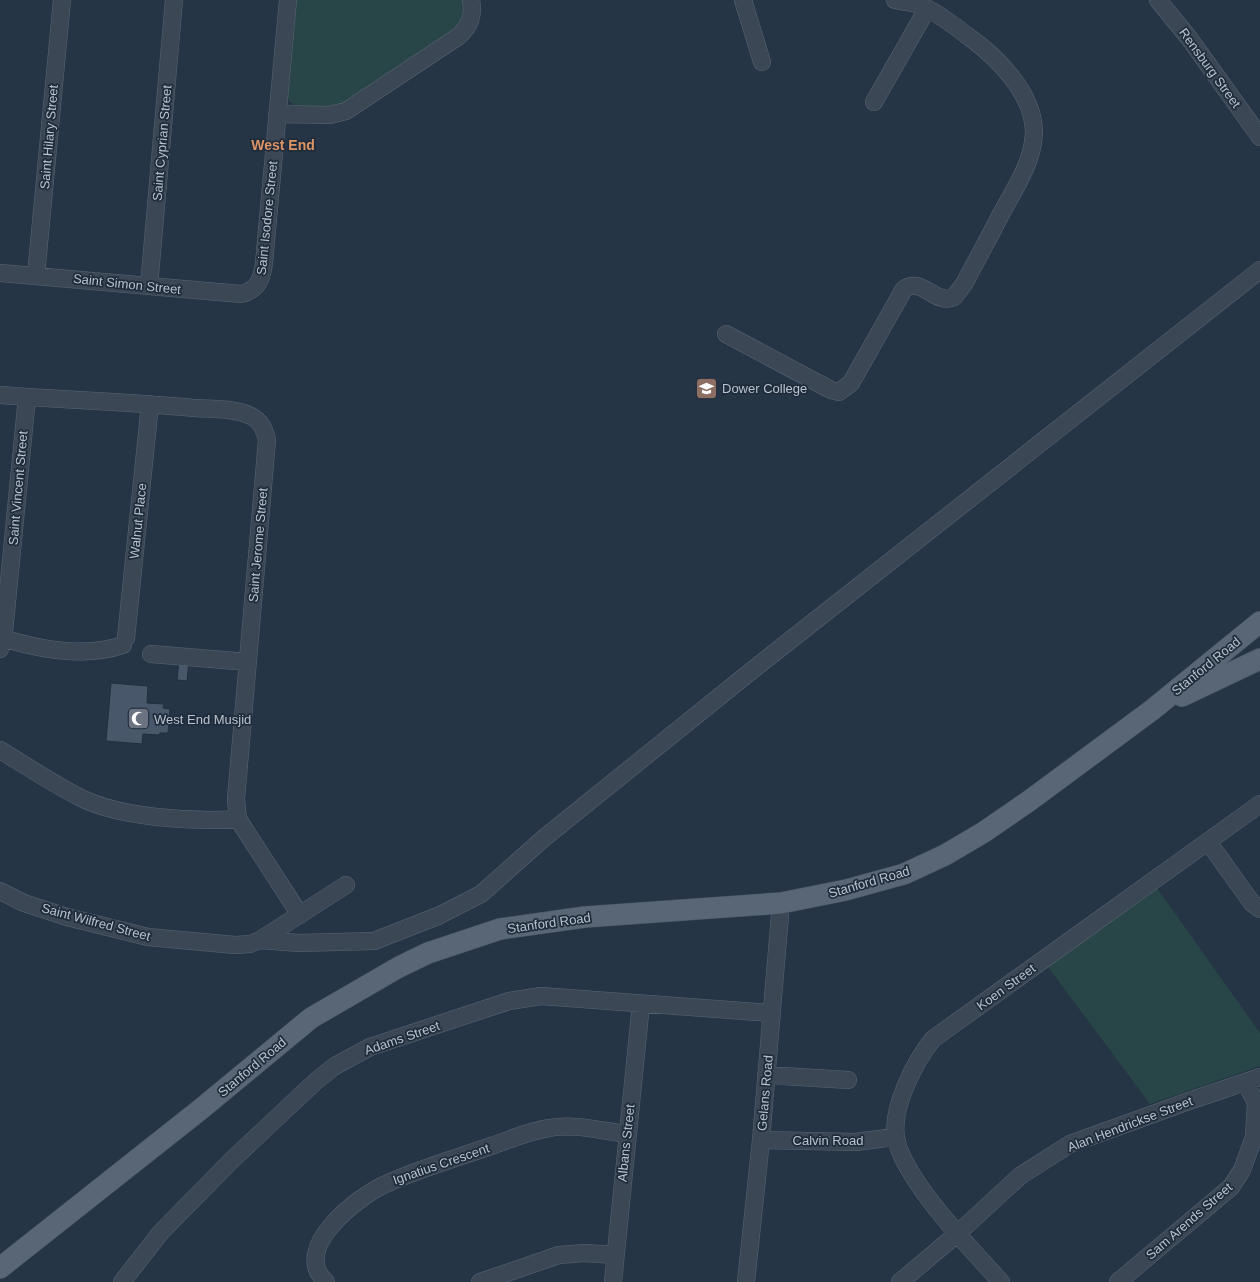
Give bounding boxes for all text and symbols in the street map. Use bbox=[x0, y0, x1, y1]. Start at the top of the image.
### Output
street label: Rensburg Street bbox=[1176, 25, 1244, 111]
street label: Saint Hilary Street bbox=[37, 84, 61, 190]
street label: Saint Cyprian Street bbox=[149, 84, 175, 202]
district label: West End bbox=[251, 137, 315, 153]
street label: Saint Isodore Street bbox=[254, 160, 281, 276]
street label: Saint Simon Street bbox=[72, 271, 182, 297]
school or university icon: Dower College bbox=[693, 375, 719, 401]
place label: Dower College bbox=[722, 381, 807, 396]
street label: Saint Vincent Street bbox=[6, 430, 31, 546]
street label: Walnut Place bbox=[127, 482, 149, 560]
street label: Saint Jerome Street bbox=[246, 487, 271, 603]
street label: Stanford Road bbox=[1169, 634, 1243, 698]
mosque icon: West End Musjid bbox=[126, 706, 152, 732]
place label: West End Musjid bbox=[154, 712, 251, 727]
street label: Stanford Road bbox=[827, 863, 911, 901]
street label: Saint Wilfred Street bbox=[40, 900, 152, 944]
street label: Stanford Road bbox=[506, 910, 592, 936]
street label: Koen Street bbox=[974, 961, 1038, 1013]
street label: Adams Street bbox=[362, 1018, 442, 1058]
street label: Stanford Road bbox=[215, 1034, 289, 1100]
street label: Gelans Road bbox=[754, 1055, 776, 1131]
street label: Alan Hendrickse Street bbox=[1065, 1093, 1195, 1155]
street label: Albans Street bbox=[614, 1103, 638, 1183]
street label: Calvin Road bbox=[793, 1133, 863, 1148]
street label: Ignatius Crescent bbox=[391, 1140, 492, 1188]
street label: Sam Arends Street bbox=[1143, 1179, 1235, 1262]

